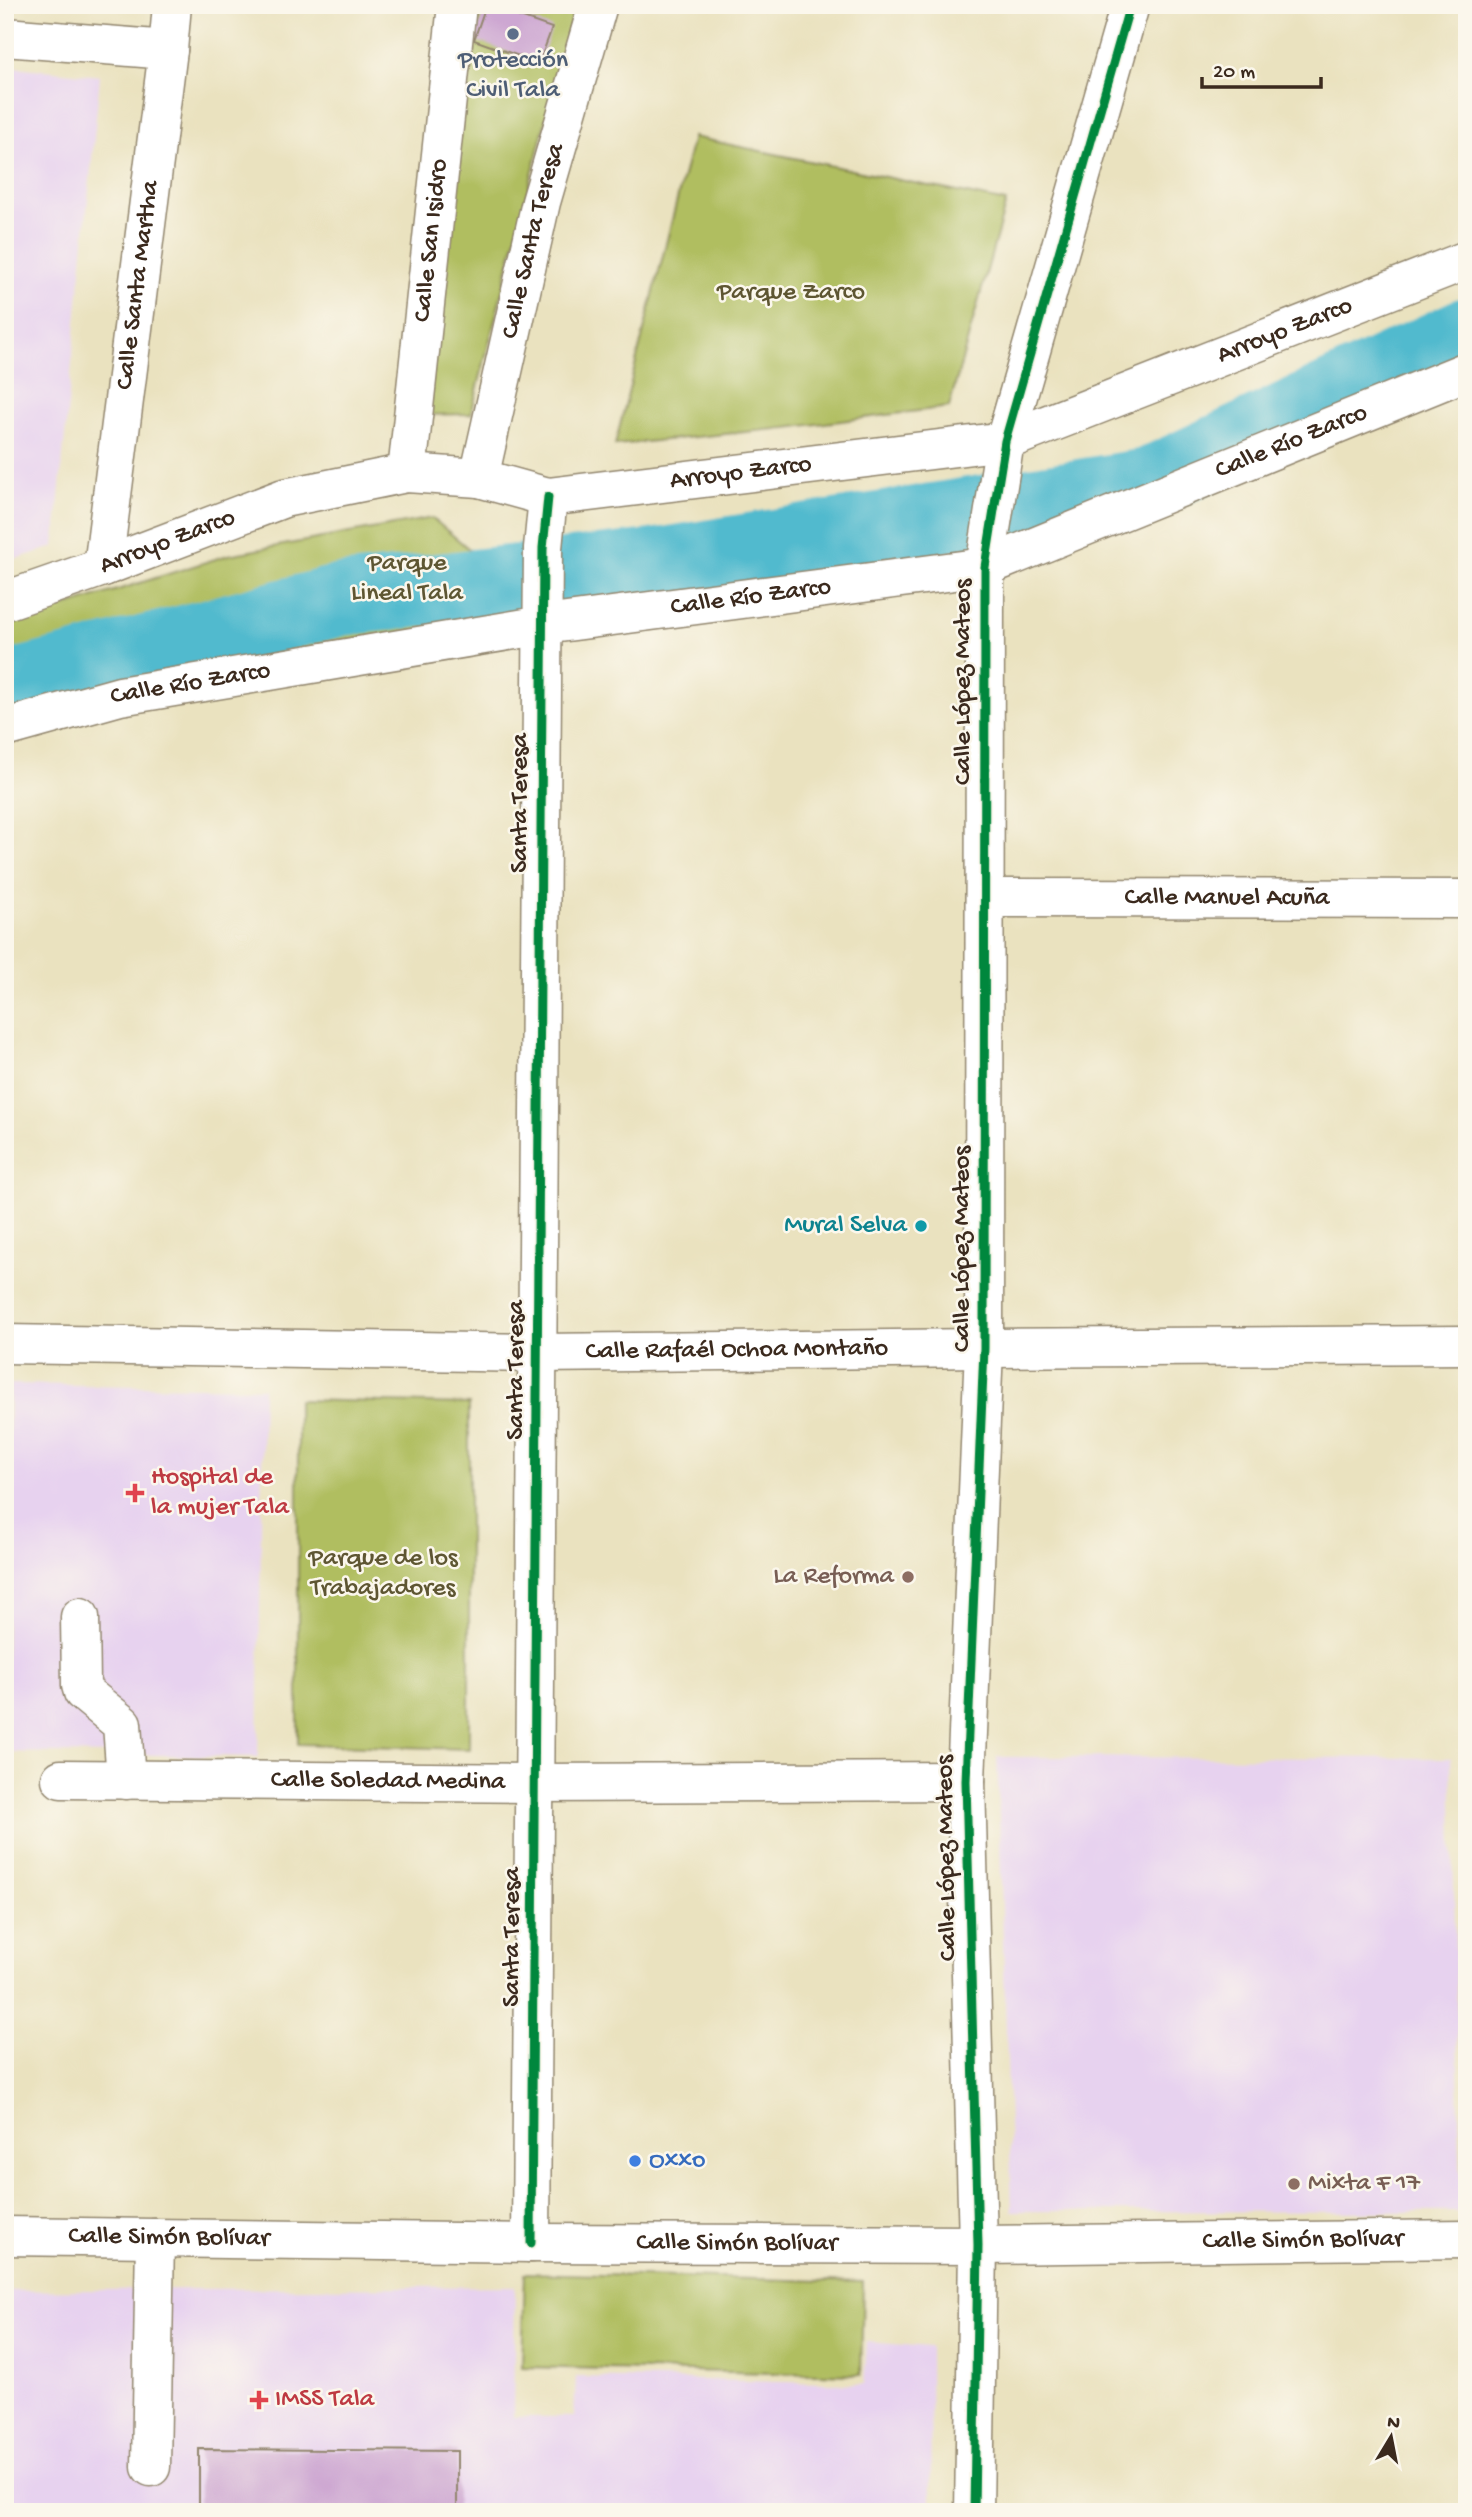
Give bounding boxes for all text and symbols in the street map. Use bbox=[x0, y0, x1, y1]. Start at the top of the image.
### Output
marker: Protección Civil Tala bbox=[505, 26, 521, 42]
place label: Protección Civil Tala bbox=[457, 46, 569, 107]
scale bar bbox=[1202, 46, 1322, 90]
text: 20 m bbox=[1213, 61, 1255, 86]
street label: Calle Santa Teresa bbox=[495, 139, 573, 342]
street label: Calle San Isidro bbox=[408, 157, 456, 324]
street label: Calle Santa Martha bbox=[110, 177, 167, 392]
park label: Parque Zarco bbox=[716, 278, 865, 309]
street label: Arroyo Zarco bbox=[1213, 291, 1357, 372]
street label: Calle Río Zarco bbox=[1211, 398, 1372, 487]
street label: Arroyo Zarco bbox=[668, 449, 814, 497]
street label: Arroyo Zarco bbox=[96, 502, 240, 582]
park label: Parque Lineal Tala bbox=[351, 549, 464, 610]
street label: Calle Río Zarco bbox=[669, 572, 833, 624]
street label: Calle López Mateos bbox=[949, 578, 980, 785]
street label: Calle Río Zarco bbox=[107, 656, 273, 713]
street label: Santa Teresa bbox=[506, 731, 537, 873]
street label: Calle Manuel Acuña bbox=[1124, 883, 1331, 914]
street label: Calle López Mateos bbox=[948, 1145, 979, 1352]
place label: Mural Selva bbox=[784, 1211, 909, 1242]
marker: Mural Selva bbox=[913, 1218, 929, 1234]
street label: Santa Teresa bbox=[502, 1298, 533, 1440]
street label: Calle Rafaél Ochoa Montaño bbox=[585, 1334, 888, 1368]
place label: Hospital de la mujer Tala bbox=[151, 1463, 290, 1524]
marker: Hospital de la mujer Tala bbox=[125, 1483, 145, 1503]
park label: Parque de los Trabajadores bbox=[308, 1544, 459, 1605]
place label: La Reforma bbox=[773, 1562, 896, 1593]
marker: La Reforma bbox=[900, 1569, 916, 1585]
street label: Calle López Mateos bbox=[931, 1753, 965, 1961]
street label: Calle Soledad Medina bbox=[271, 1765, 507, 1798]
street label: Santa Teresa bbox=[498, 1865, 529, 2007]
place label: Oxxo bbox=[649, 2146, 706, 2177]
marker: Oxxo bbox=[627, 2153, 643, 2169]
place label: Mixta F 17 bbox=[1308, 2169, 1422, 2200]
marker: Mixta F 17 bbox=[1286, 2176, 1302, 2192]
street label: Calle Simón Bolívar bbox=[68, 2221, 273, 2255]
street label: Calle Simón Bolívar bbox=[1202, 2224, 1406, 2258]
street label: Calle Simón Bolívar bbox=[636, 2228, 840, 2260]
place label: IMSS Tala bbox=[275, 2385, 376, 2416]
marker: IMSS Tala bbox=[249, 2390, 269, 2410]
north arrow bbox=[1356, 2402, 1426, 2472]
text: N bbox=[1385, 2411, 1401, 2436]

